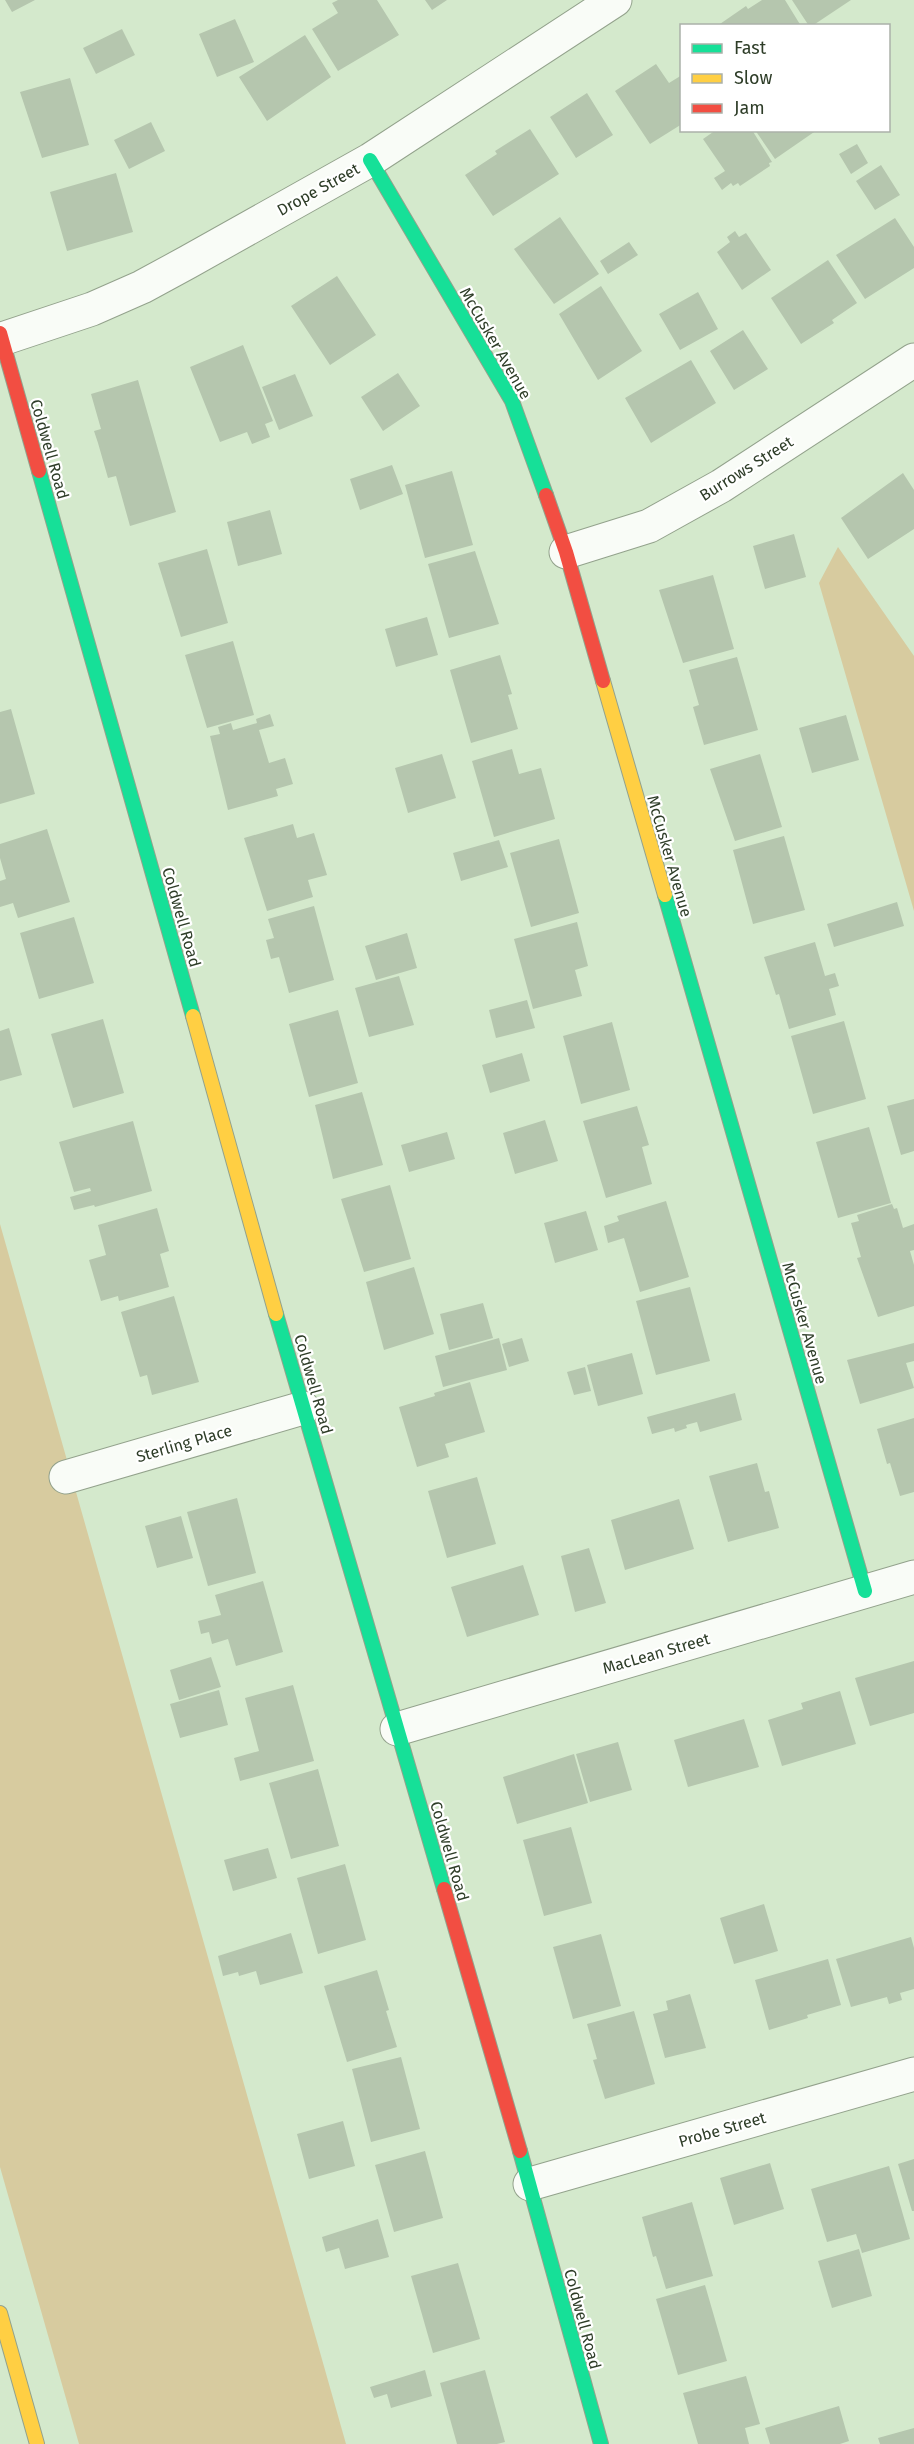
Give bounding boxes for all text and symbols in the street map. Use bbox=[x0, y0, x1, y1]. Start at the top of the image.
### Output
legend bbox=[680, 24, 890, 132]
text: Fast bbox=[734, 37, 767, 59]
text: Slow bbox=[734, 67, 773, 89]
text: Jam bbox=[734, 97, 765, 119]
street label: Drope Street bbox=[274, 159, 363, 220]
street label: McCusker Avenue bbox=[456, 284, 535, 402]
street label: Coldwell Road bbox=[26, 397, 73, 501]
street label: Burrows Street bbox=[696, 432, 797, 505]
street label: McCusker Avenue bbox=[643, 793, 696, 919]
street label: Coldwell Road bbox=[158, 865, 205, 969]
street label: McCusker Avenue bbox=[778, 1260, 831, 1386]
street label: Coldwell Road bbox=[290, 1332, 337, 1436]
street label: Sterling Place bbox=[134, 1421, 234, 1466]
street label: MacLean Street bbox=[600, 1629, 712, 1678]
street label: Coldwell Road bbox=[426, 1799, 473, 1903]
street label: Probe Street bbox=[676, 2108, 768, 2151]
street label: Coldwell Road bbox=[560, 2267, 605, 2371]

